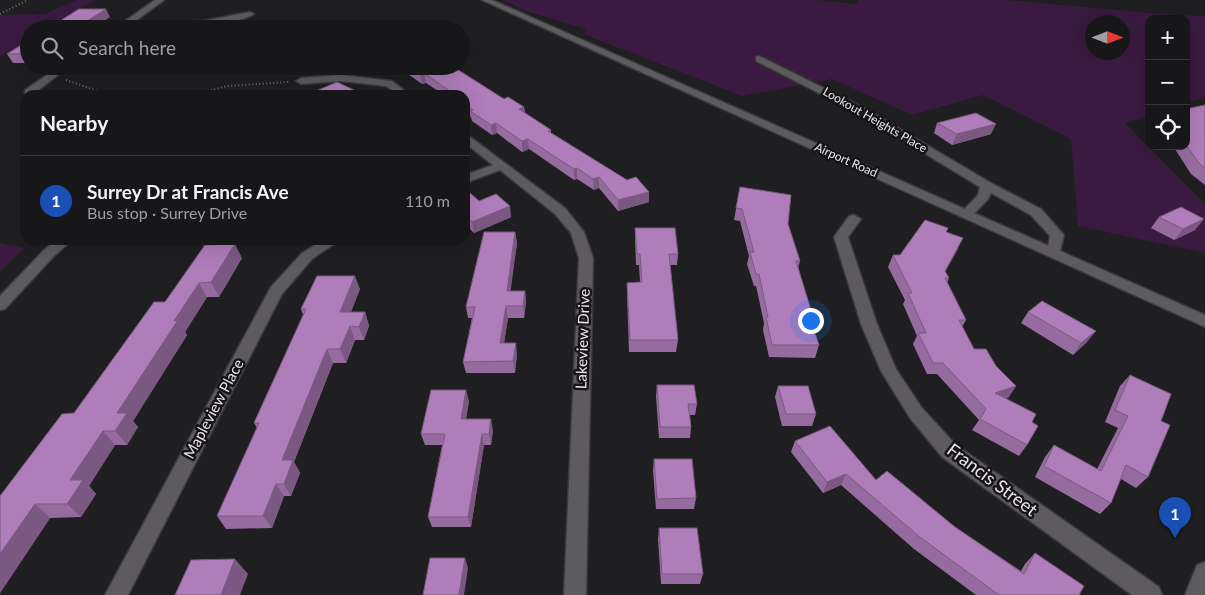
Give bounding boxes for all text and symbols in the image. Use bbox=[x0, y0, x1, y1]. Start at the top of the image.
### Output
north arrow bbox=[1085, 15, 1130, 60]
map controls bbox=[1145, 15, 1190, 150]
button: + bbox=[1145, 15, 1190, 60]
search box bbox=[20, 20, 470, 75]
icon: search bbox=[38, 34, 66, 62]
text: Search here bbox=[78, 36, 176, 59]
button: − bbox=[1145, 60, 1190, 105]
street label: Lookout Heights Place bbox=[821, 84, 930, 155]
button: locate bbox=[1145, 105, 1190, 150]
text: Nearby bbox=[40, 110, 108, 135]
street label: Airport Road bbox=[812, 139, 880, 180]
text: Surrey Dr at Francis Ave bbox=[87, 180, 289, 203]
text: 1 bbox=[51, 191, 61, 210]
text: 110 m bbox=[405, 191, 450, 210]
text: Bus stop · Surrey Drive bbox=[87, 203, 247, 222]
street label: Lakeview Drive bbox=[571, 288, 593, 389]
your location bbox=[798, 308, 824, 334]
street label: Mapleview Place bbox=[179, 356, 247, 461]
street label: Francis Street bbox=[943, 438, 1043, 521]
pin: 1 bbox=[1159, 497, 1191, 538]

